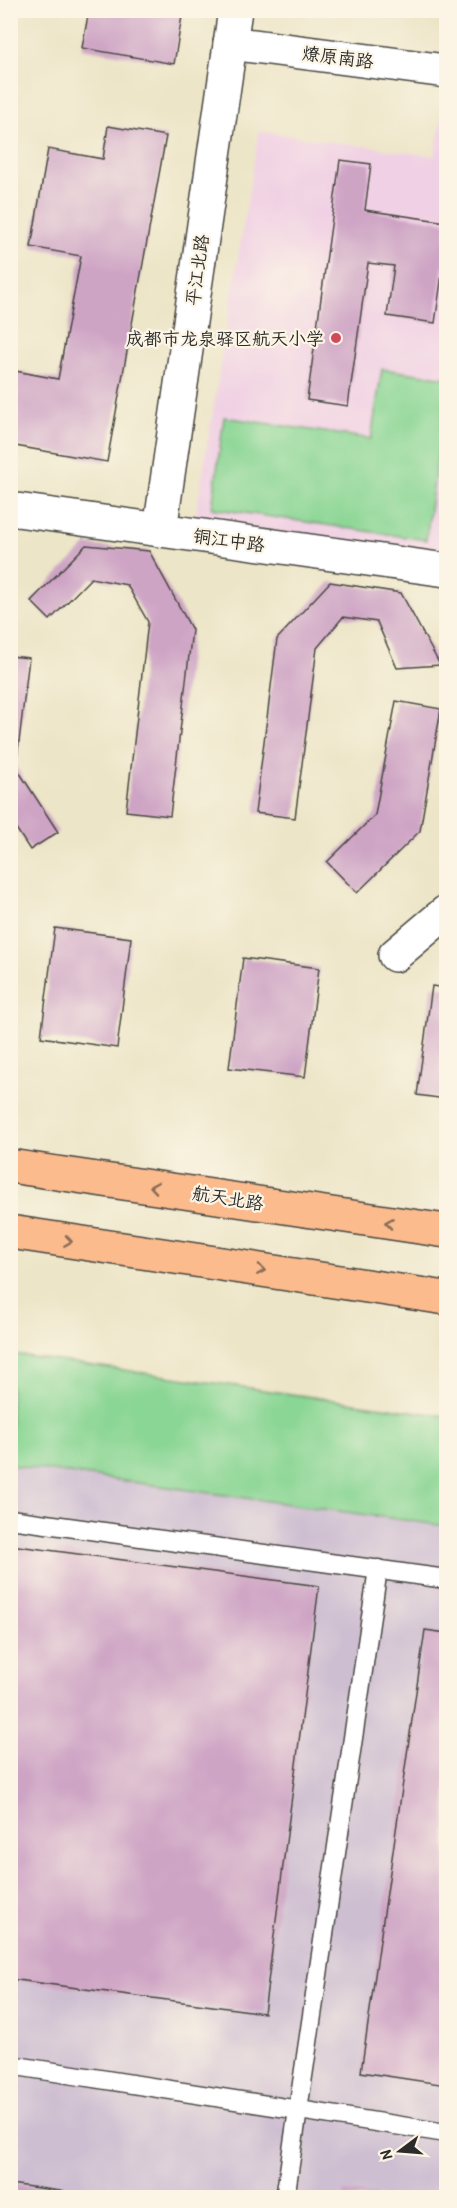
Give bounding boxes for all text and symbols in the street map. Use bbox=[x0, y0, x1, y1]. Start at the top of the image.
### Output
street label: 燎原南路 bbox=[301, 40, 375, 74]
street label: 平江北路 bbox=[180, 233, 214, 307]
place label: 成都市龙泉驿区航天小学 bbox=[126, 326, 324, 351]
marker: 成都市龙泉驿区航天小学 bbox=[329, 331, 343, 345]
street label: 铜江中路 bbox=[192, 523, 266, 557]
street label: 航天北路 bbox=[190, 1180, 266, 1216]
one-way arrow bbox=[150, 1182, 159, 1194]
one-way arrow bbox=[384, 1217, 393, 1229]
one-way arrow bbox=[64, 1235, 73, 1247]
one-way arrow bbox=[257, 1264, 266, 1276]
north arrow bbox=[370, 2121, 430, 2181]
text: N bbox=[374, 2148, 397, 2162]

